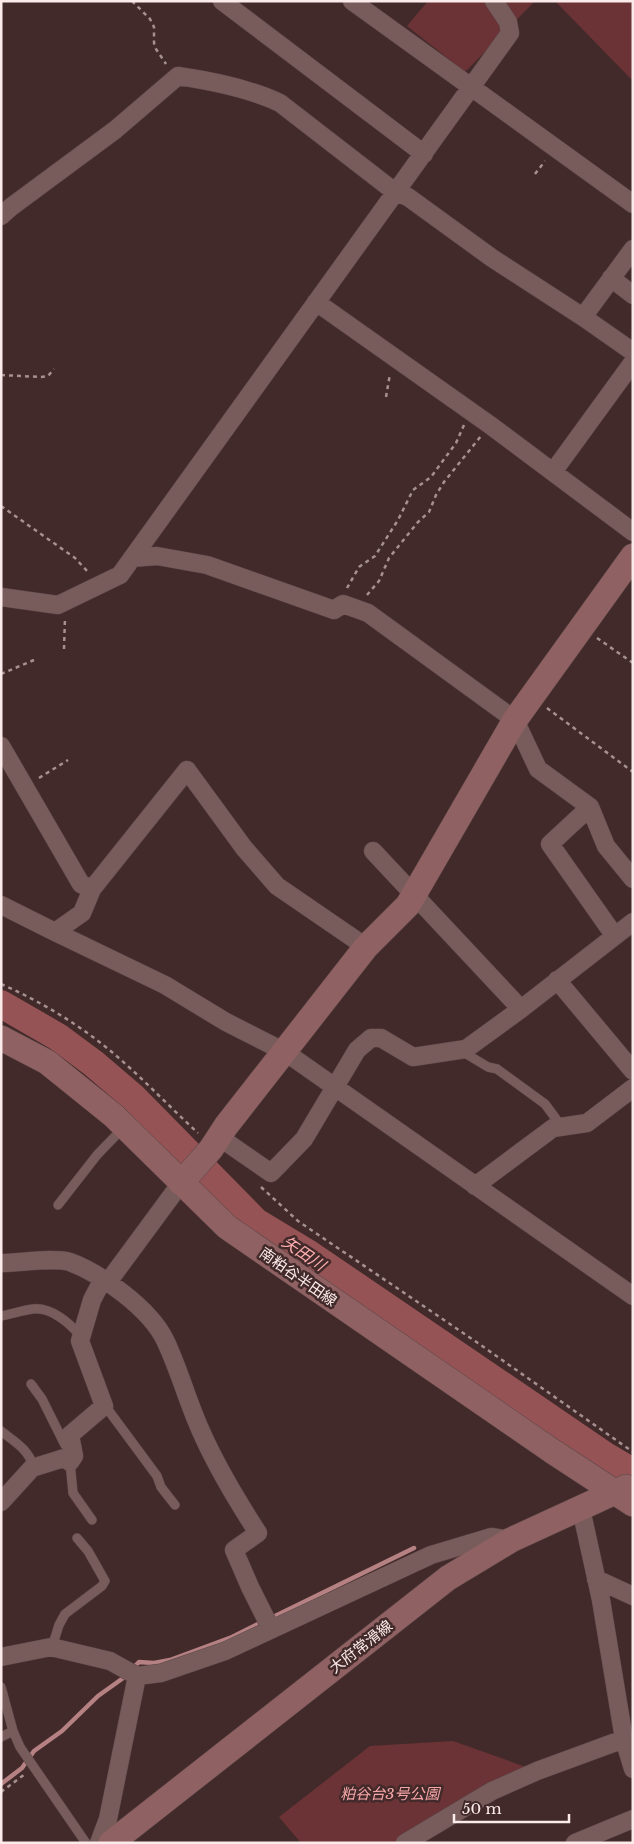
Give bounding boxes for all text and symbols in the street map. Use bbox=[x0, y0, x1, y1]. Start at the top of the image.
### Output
water label: 矢田川 bbox=[279, 1231, 331, 1276]
street label: 南粕谷半田線 bbox=[256, 1243, 341, 1310]
street label: 大府常滑線 bbox=[325, 1616, 396, 1677]
park label: 粕谷台3号公園 bbox=[340, 1784, 442, 1803]
scale bar bbox=[454, 1792, 569, 1824]
text: 50 m bbox=[462, 1799, 502, 1818]

